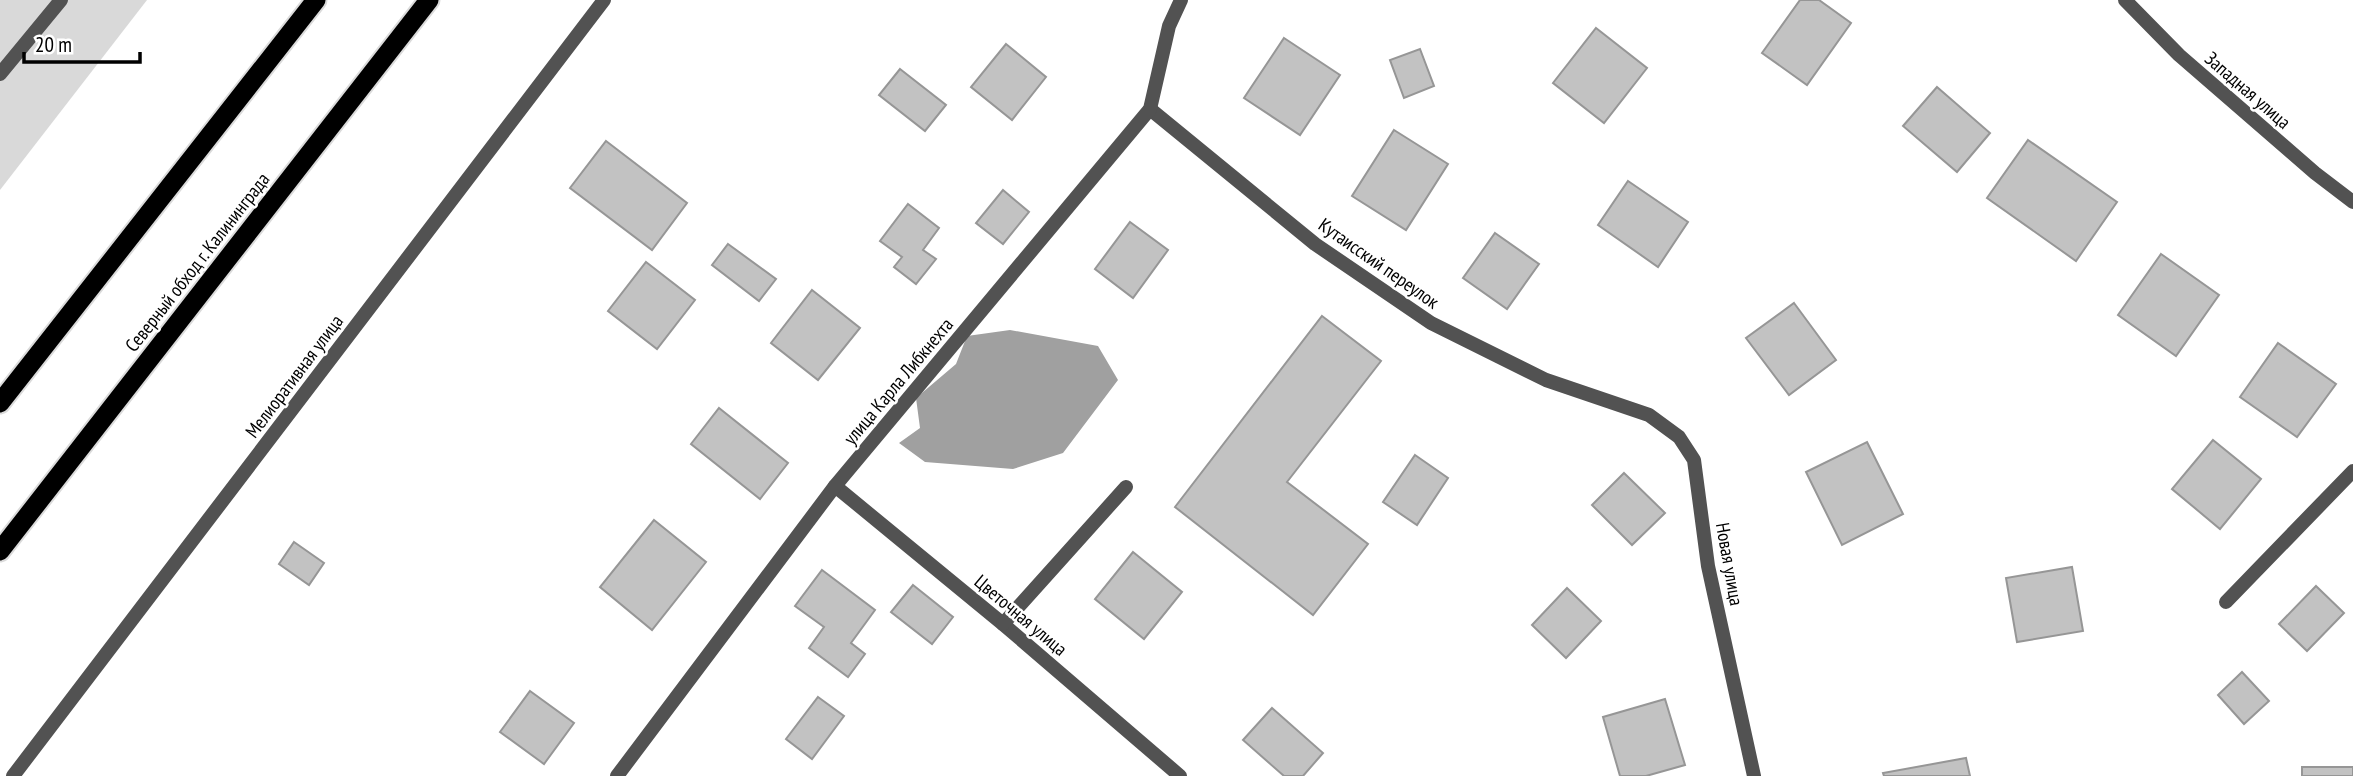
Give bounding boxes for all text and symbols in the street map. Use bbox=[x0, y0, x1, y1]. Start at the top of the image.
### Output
scale bar bbox=[24, 21, 140, 65]
text: 20 m bbox=[35, 31, 72, 58]
street label: Западная улица bbox=[2200, 46, 2296, 134]
street label: Северный обход г. Калининграда bbox=[120, 168, 274, 356]
street label: Кутаисский переулок bbox=[1314, 212, 1445, 314]
street label: Мелиоративная улица bbox=[240, 310, 348, 442]
street label: улица Карла Либкнехта bbox=[838, 313, 958, 449]
street label: Новая улица bbox=[1711, 521, 1749, 607]
street label: Цветочная улица bbox=[970, 569, 1072, 661]

